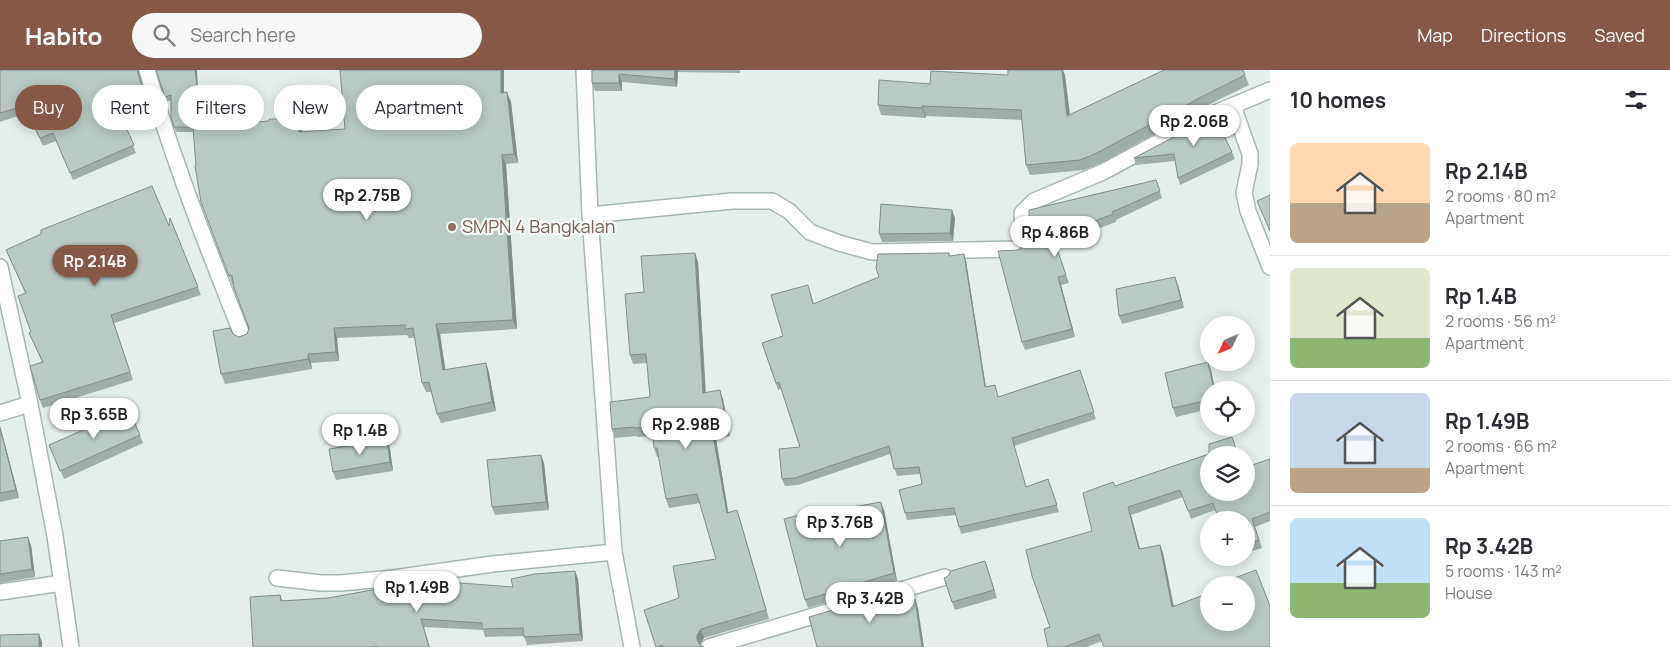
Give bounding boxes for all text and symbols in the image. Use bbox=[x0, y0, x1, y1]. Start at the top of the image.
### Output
search box bbox=[132, 13, 482, 58]
text: Habito bbox=[25, 19, 102, 52]
icon: search bbox=[150, 21, 178, 49]
text: Search here bbox=[190, 22, 296, 48]
text: Map bbox=[1417, 23, 1453, 47]
text: Directions bbox=[1481, 23, 1566, 47]
text: Saved bbox=[1594, 23, 1645, 47]
chip: Buy bbox=[15, 85, 82, 130]
chip: Rent bbox=[92, 85, 168, 130]
chip: Filters bbox=[178, 85, 264, 130]
chip: New bbox=[274, 85, 346, 130]
chip: Apartment bbox=[356, 85, 482, 130]
text: 10 homes bbox=[1290, 86, 1386, 114]
icon: filters bbox=[1622, 86, 1650, 114]
pin: Rp 2.06B bbox=[1142, 104, 1246, 147]
text: Rp 2.06B bbox=[1160, 110, 1228, 132]
text: Rp 2.14B bbox=[1445, 157, 1528, 185]
icon: home bbox=[1330, 163, 1390, 223]
pin: Rp 2.75B bbox=[315, 178, 419, 221]
text: Rp 2.75B bbox=[334, 184, 400, 206]
text: 2 rooms · 80 m² bbox=[1445, 185, 1556, 207]
text: Apartment bbox=[1445, 207, 1524, 229]
place label: SMPN 4 Bangkalan bbox=[462, 214, 615, 238]
pin: Rp 4.86B bbox=[1003, 216, 1107, 258]
marker: SMPN 4 Bangkalan bbox=[446, 221, 458, 233]
text: Rp 4.86B bbox=[1021, 221, 1089, 243]
pin: Rp 2.14B bbox=[43, 244, 147, 287]
text: Rp 2.14B bbox=[64, 250, 126, 272]
text: Rp 1.4B bbox=[1445, 282, 1517, 310]
icon: home bbox=[1330, 288, 1390, 348]
text: 2 rooms · 56 m² bbox=[1445, 310, 1556, 332]
north arrow bbox=[1200, 316, 1255, 371]
map controls bbox=[1200, 316, 1255, 631]
text: Apartment bbox=[1445, 332, 1524, 354]
button: locate bbox=[1200, 381, 1255, 436]
pin: Rp 3.65B bbox=[42, 398, 146, 440]
text: Rp 3.65B bbox=[60, 403, 128, 425]
text: Rp 1.49B bbox=[1445, 407, 1529, 435]
pin: Rp 2.98B bbox=[634, 408, 738, 450]
text: Rp 2.98B bbox=[652, 413, 720, 435]
icon: home bbox=[1330, 413, 1390, 473]
pin: Rp 1.4B bbox=[314, 414, 406, 456]
text: Rp 1.4B bbox=[333, 419, 387, 441]
text: 2 rooms · 66 m² bbox=[1445, 435, 1557, 457]
button: layers bbox=[1200, 446, 1255, 501]
text: Apartment bbox=[1445, 457, 1524, 479]
pin: Rp 3.76B bbox=[788, 506, 892, 548]
text: Rp 3.76B bbox=[807, 511, 873, 533]
button: + bbox=[1200, 511, 1255, 566]
text: Rp 3.42B bbox=[1445, 532, 1533, 560]
icon: home bbox=[1330, 538, 1390, 598]
text: 5 rooms · 143 m² bbox=[1445, 560, 1562, 582]
pin: Rp 1.49B bbox=[365, 570, 469, 613]
text: Rp 1.49B bbox=[385, 576, 449, 598]
button: − bbox=[1200, 576, 1255, 631]
pin: Rp 3.42B bbox=[818, 582, 922, 624]
text: House bbox=[1445, 582, 1493, 604]
text: Rp 3.42B bbox=[836, 587, 904, 609]

